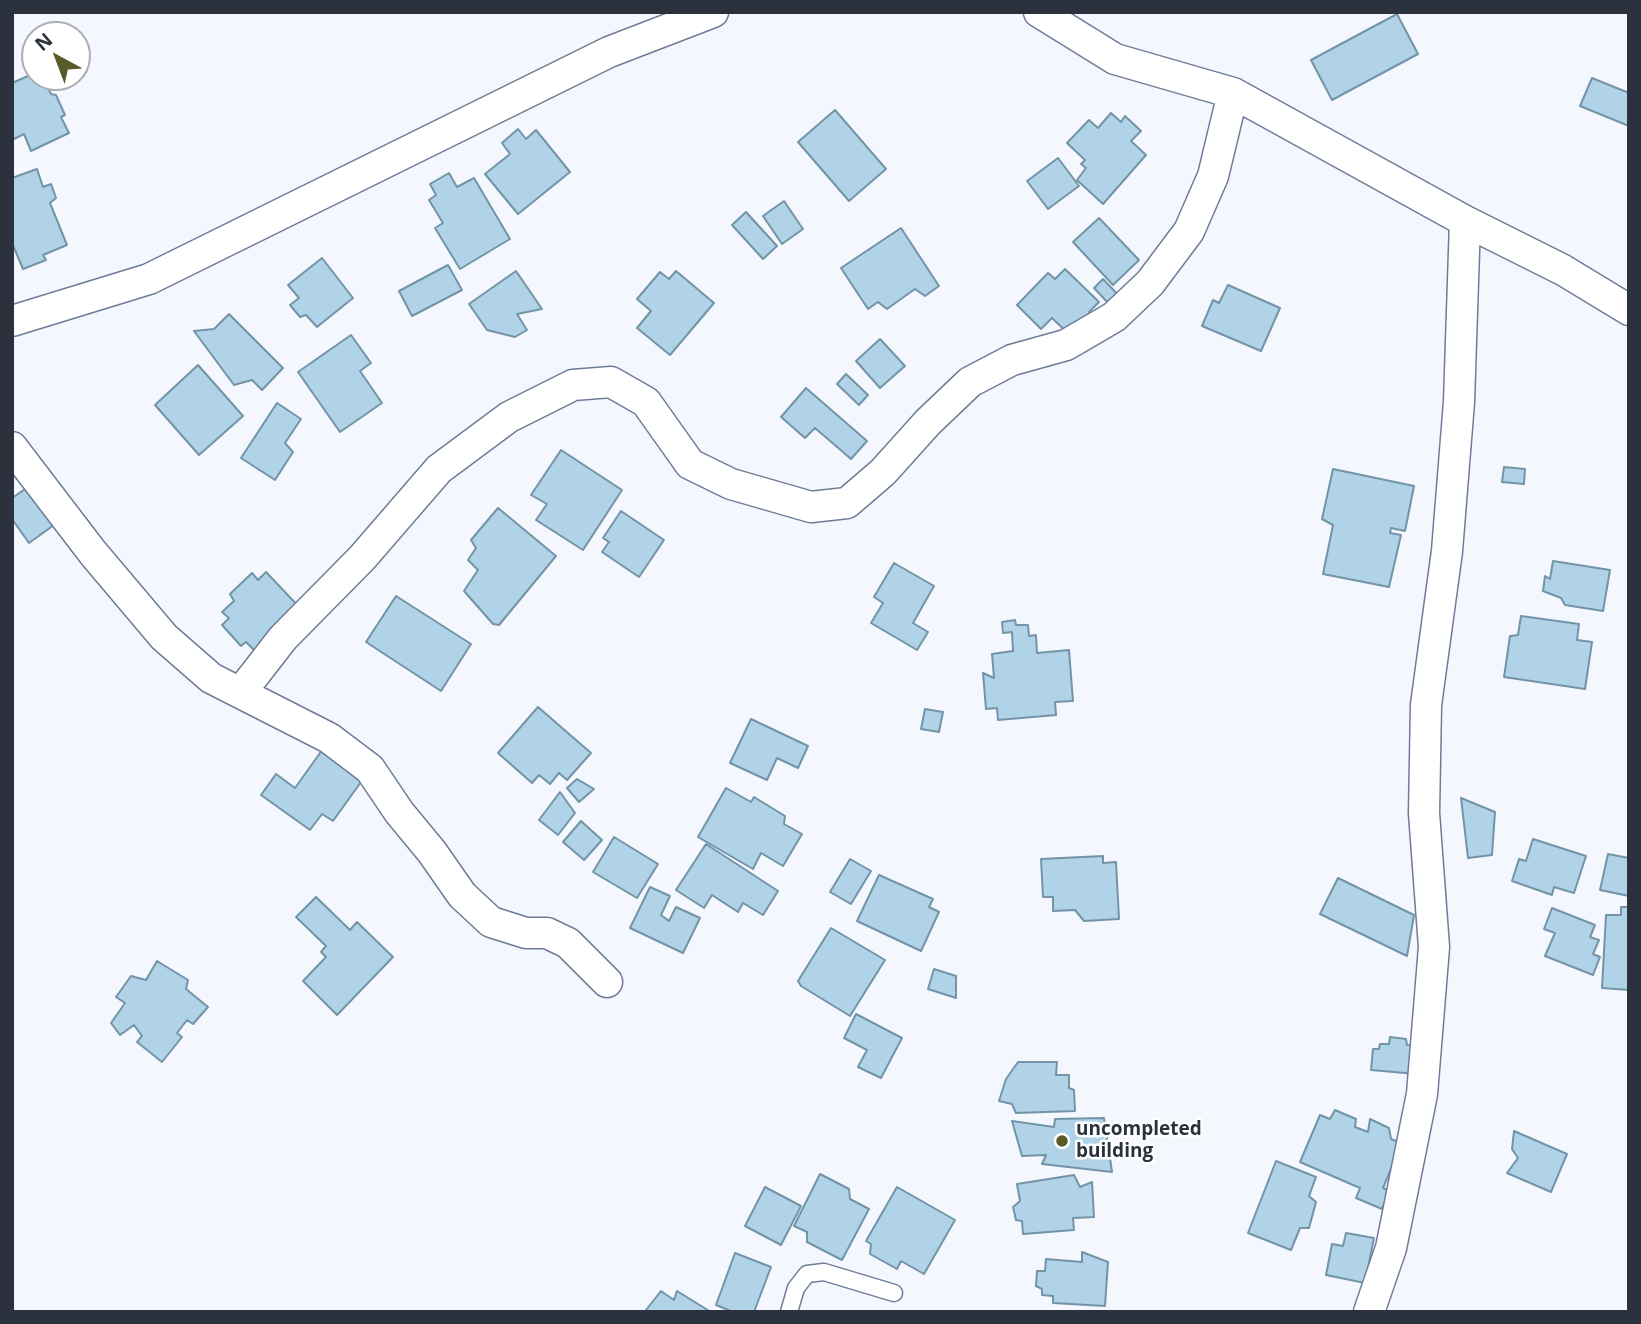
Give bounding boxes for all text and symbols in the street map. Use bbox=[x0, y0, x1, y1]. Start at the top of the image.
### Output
north arrow bbox=[21, 21, 91, 91]
text: N bbox=[29, 27, 58, 57]
place label: uncompleted building bbox=[1076, 1119, 1202, 1163]
marker: uncompleted building bbox=[1054, 1133, 1070, 1149]

